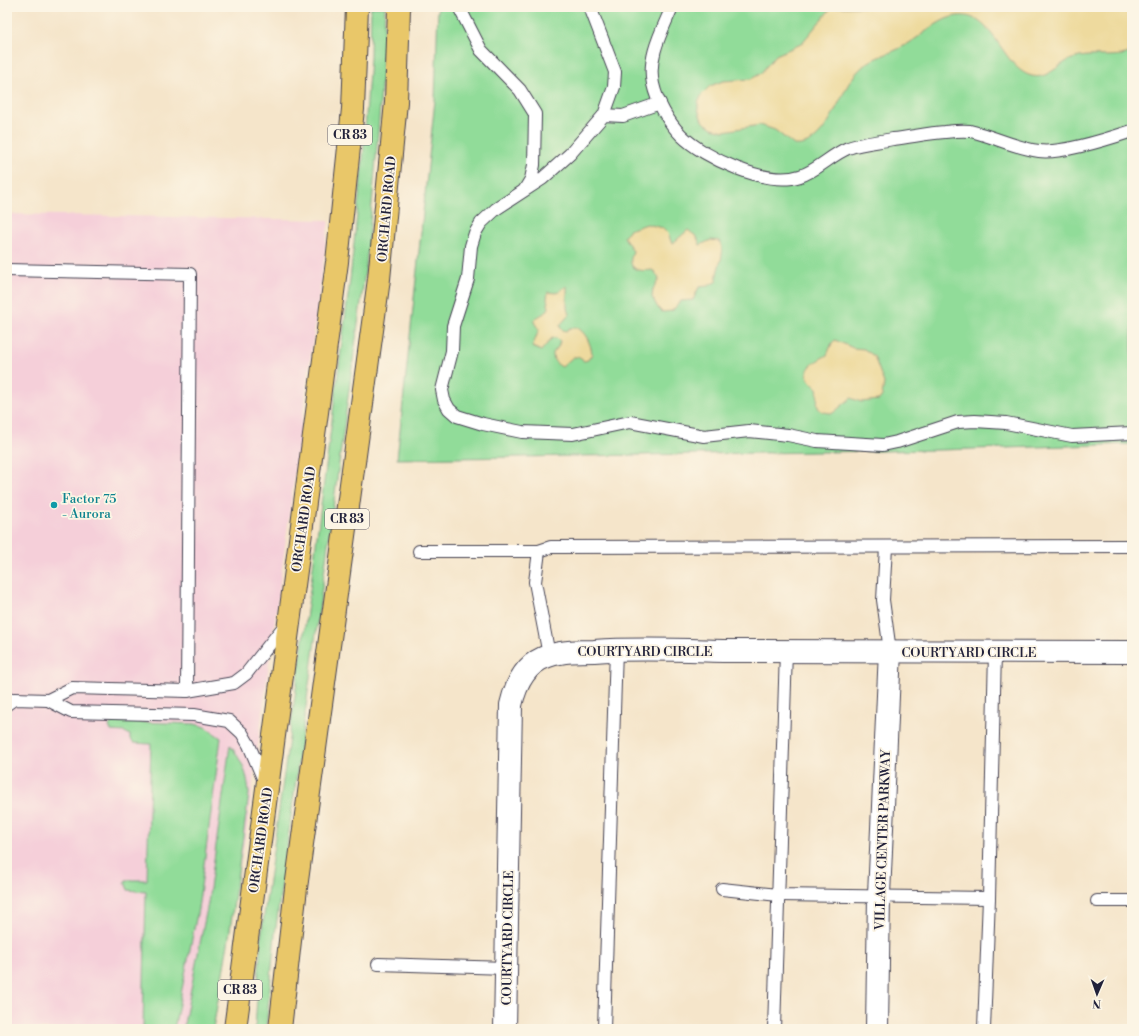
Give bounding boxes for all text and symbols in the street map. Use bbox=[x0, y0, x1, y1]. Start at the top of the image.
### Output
road number: CR 83 bbox=[328, 125, 372, 145]
street label: ORCHARD ROAD bbox=[374, 155, 400, 263]
street label: ORCHARD ROAD bbox=[289, 465, 319, 573]
place label: Factor 75 - Aurora bbox=[62, 491, 116, 522]
marker: Factor 75 - Aurora bbox=[49, 500, 59, 510]
road number: CR 83 bbox=[325, 509, 369, 529]
street label: COURTYARD CIRCLE bbox=[577, 644, 713, 660]
street label: COURTYARD CIRCLE bbox=[901, 645, 1037, 661]
street label: VILLAGE CENTER PARKWAY bbox=[872, 748, 894, 932]
street label: ORCHARD ROAD bbox=[246, 786, 276, 894]
street label: COURTYARD CIRCLE bbox=[499, 870, 517, 1006]
north arrow bbox=[1077, 974, 1117, 1014]
road number: CR 83 bbox=[218, 980, 262, 1000]
text: N bbox=[1092, 996, 1101, 1010]

